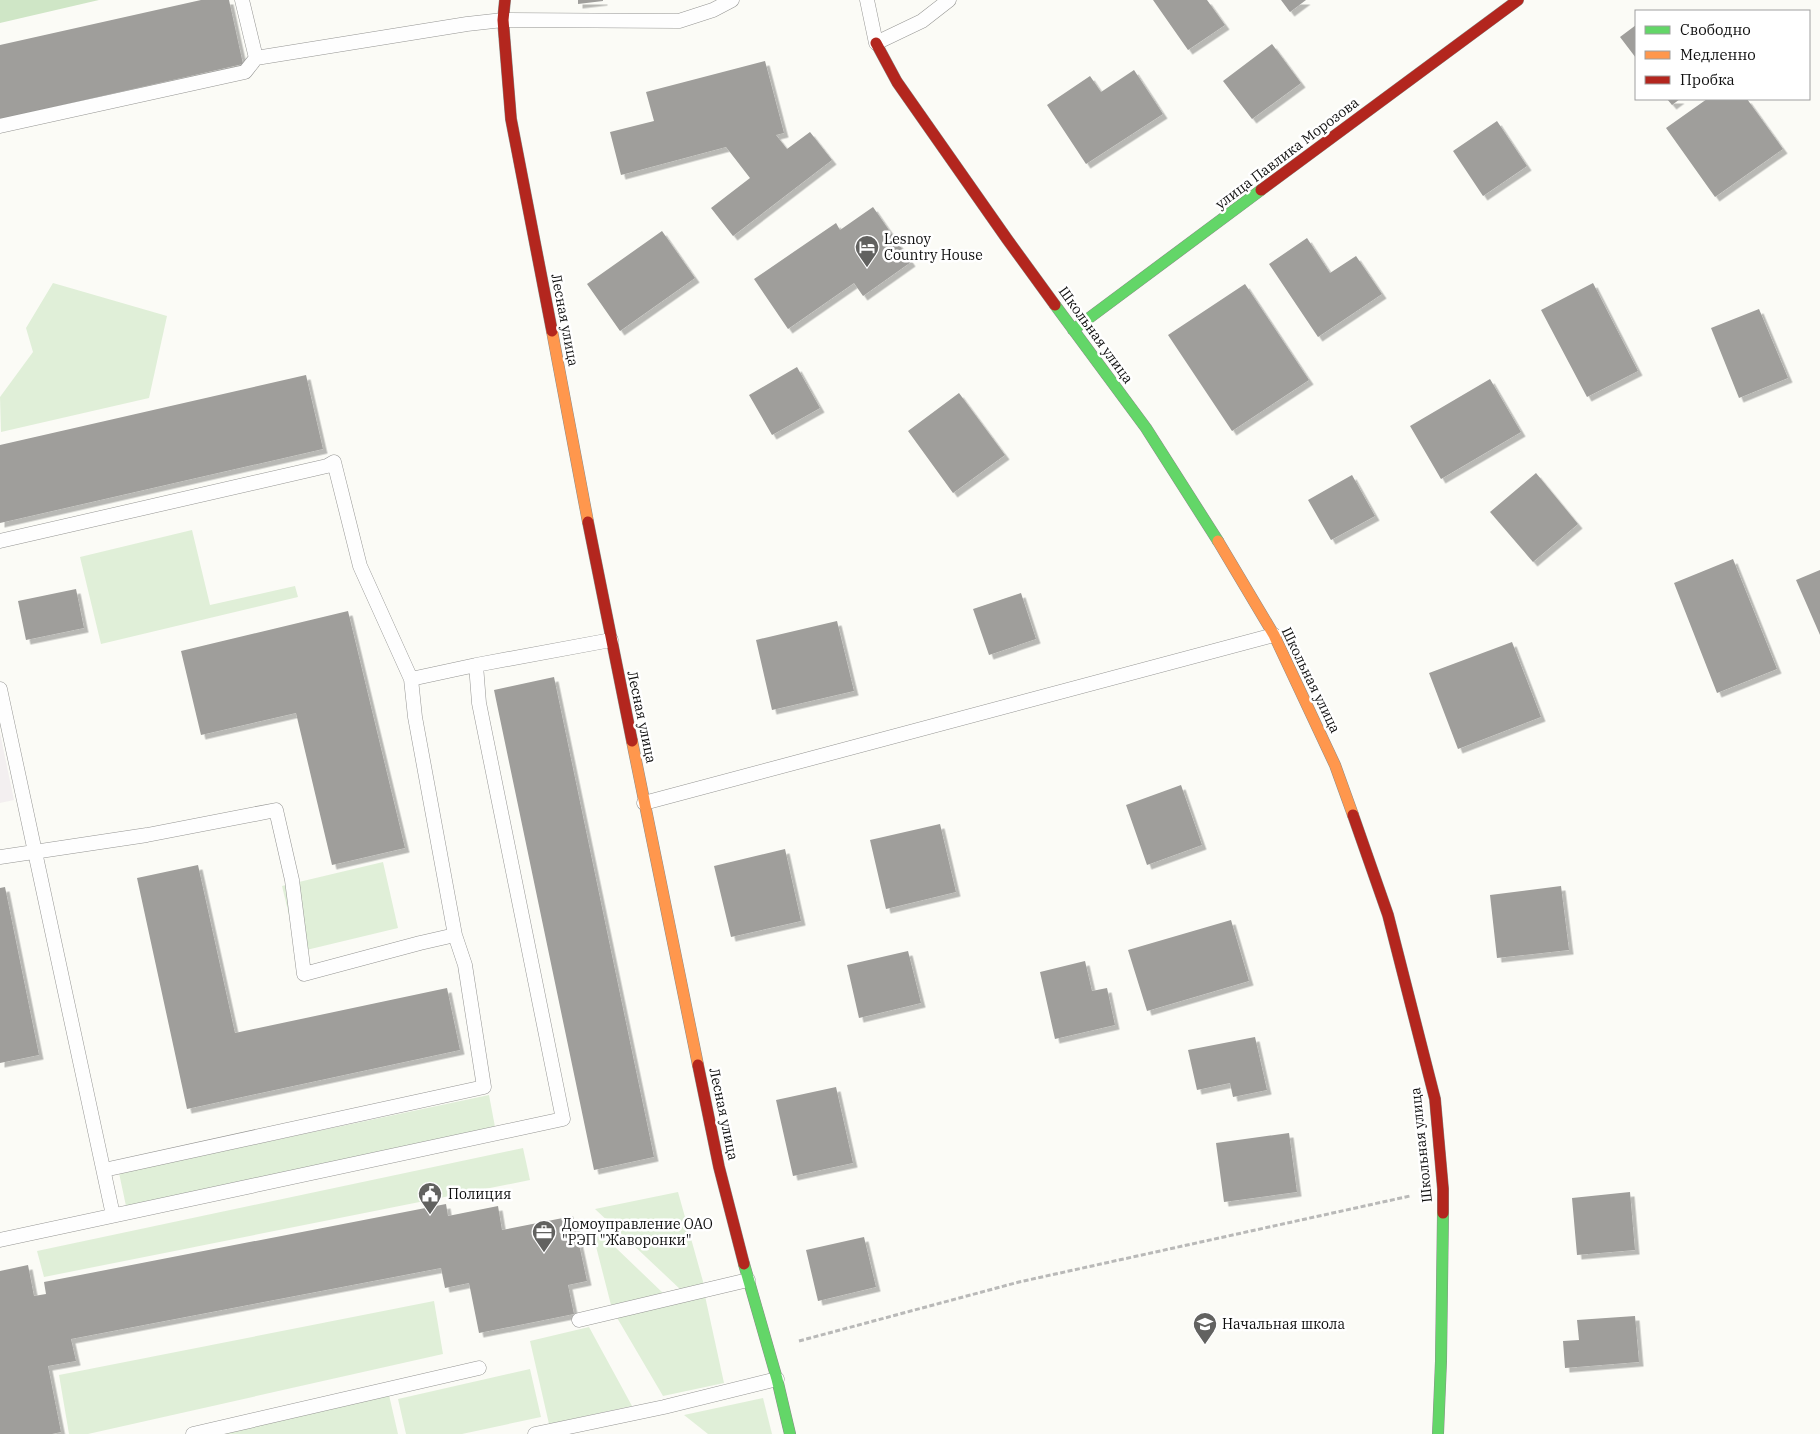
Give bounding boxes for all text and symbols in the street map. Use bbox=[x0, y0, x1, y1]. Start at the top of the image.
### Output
legend bbox=[1635, 10, 1810, 100]
text: Свободно bbox=[1680, 20, 1751, 39]
text: Медленно bbox=[1680, 45, 1756, 64]
text: Пробка bbox=[1680, 70, 1735, 89]
street label: улица Павлика Морозова bbox=[1212, 93, 1363, 213]
place label: Lesnoy Country House bbox=[884, 230, 983, 264]
hotel icon: Lesnoy Country House bbox=[854, 234, 880, 268]
street label: Лесная улица bbox=[547, 272, 583, 368]
street label: Школьная улица bbox=[1055, 283, 1138, 387]
street label: Школьная улица bbox=[1278, 624, 1345, 736]
street label: Лесная улица bbox=[623, 669, 661, 765]
street label: Лесная улица bbox=[705, 1066, 743, 1162]
street label: Школьная улица bbox=[1406, 1086, 1436, 1203]
public building icon: Полиция bbox=[417, 1181, 443, 1215]
place label: Полиция bbox=[448, 1185, 511, 1203]
place label: Домоуправление ОАО "РЭП "Жаворонки" bbox=[562, 1215, 713, 1249]
office icon: Домоуправление ОАО "РЭП "Жаворонки" bbox=[531, 1219, 557, 1253]
school or university icon: Начальная школа bbox=[1192, 1311, 1218, 1345]
place label: Начальная школа bbox=[1222, 1315, 1345, 1333]

